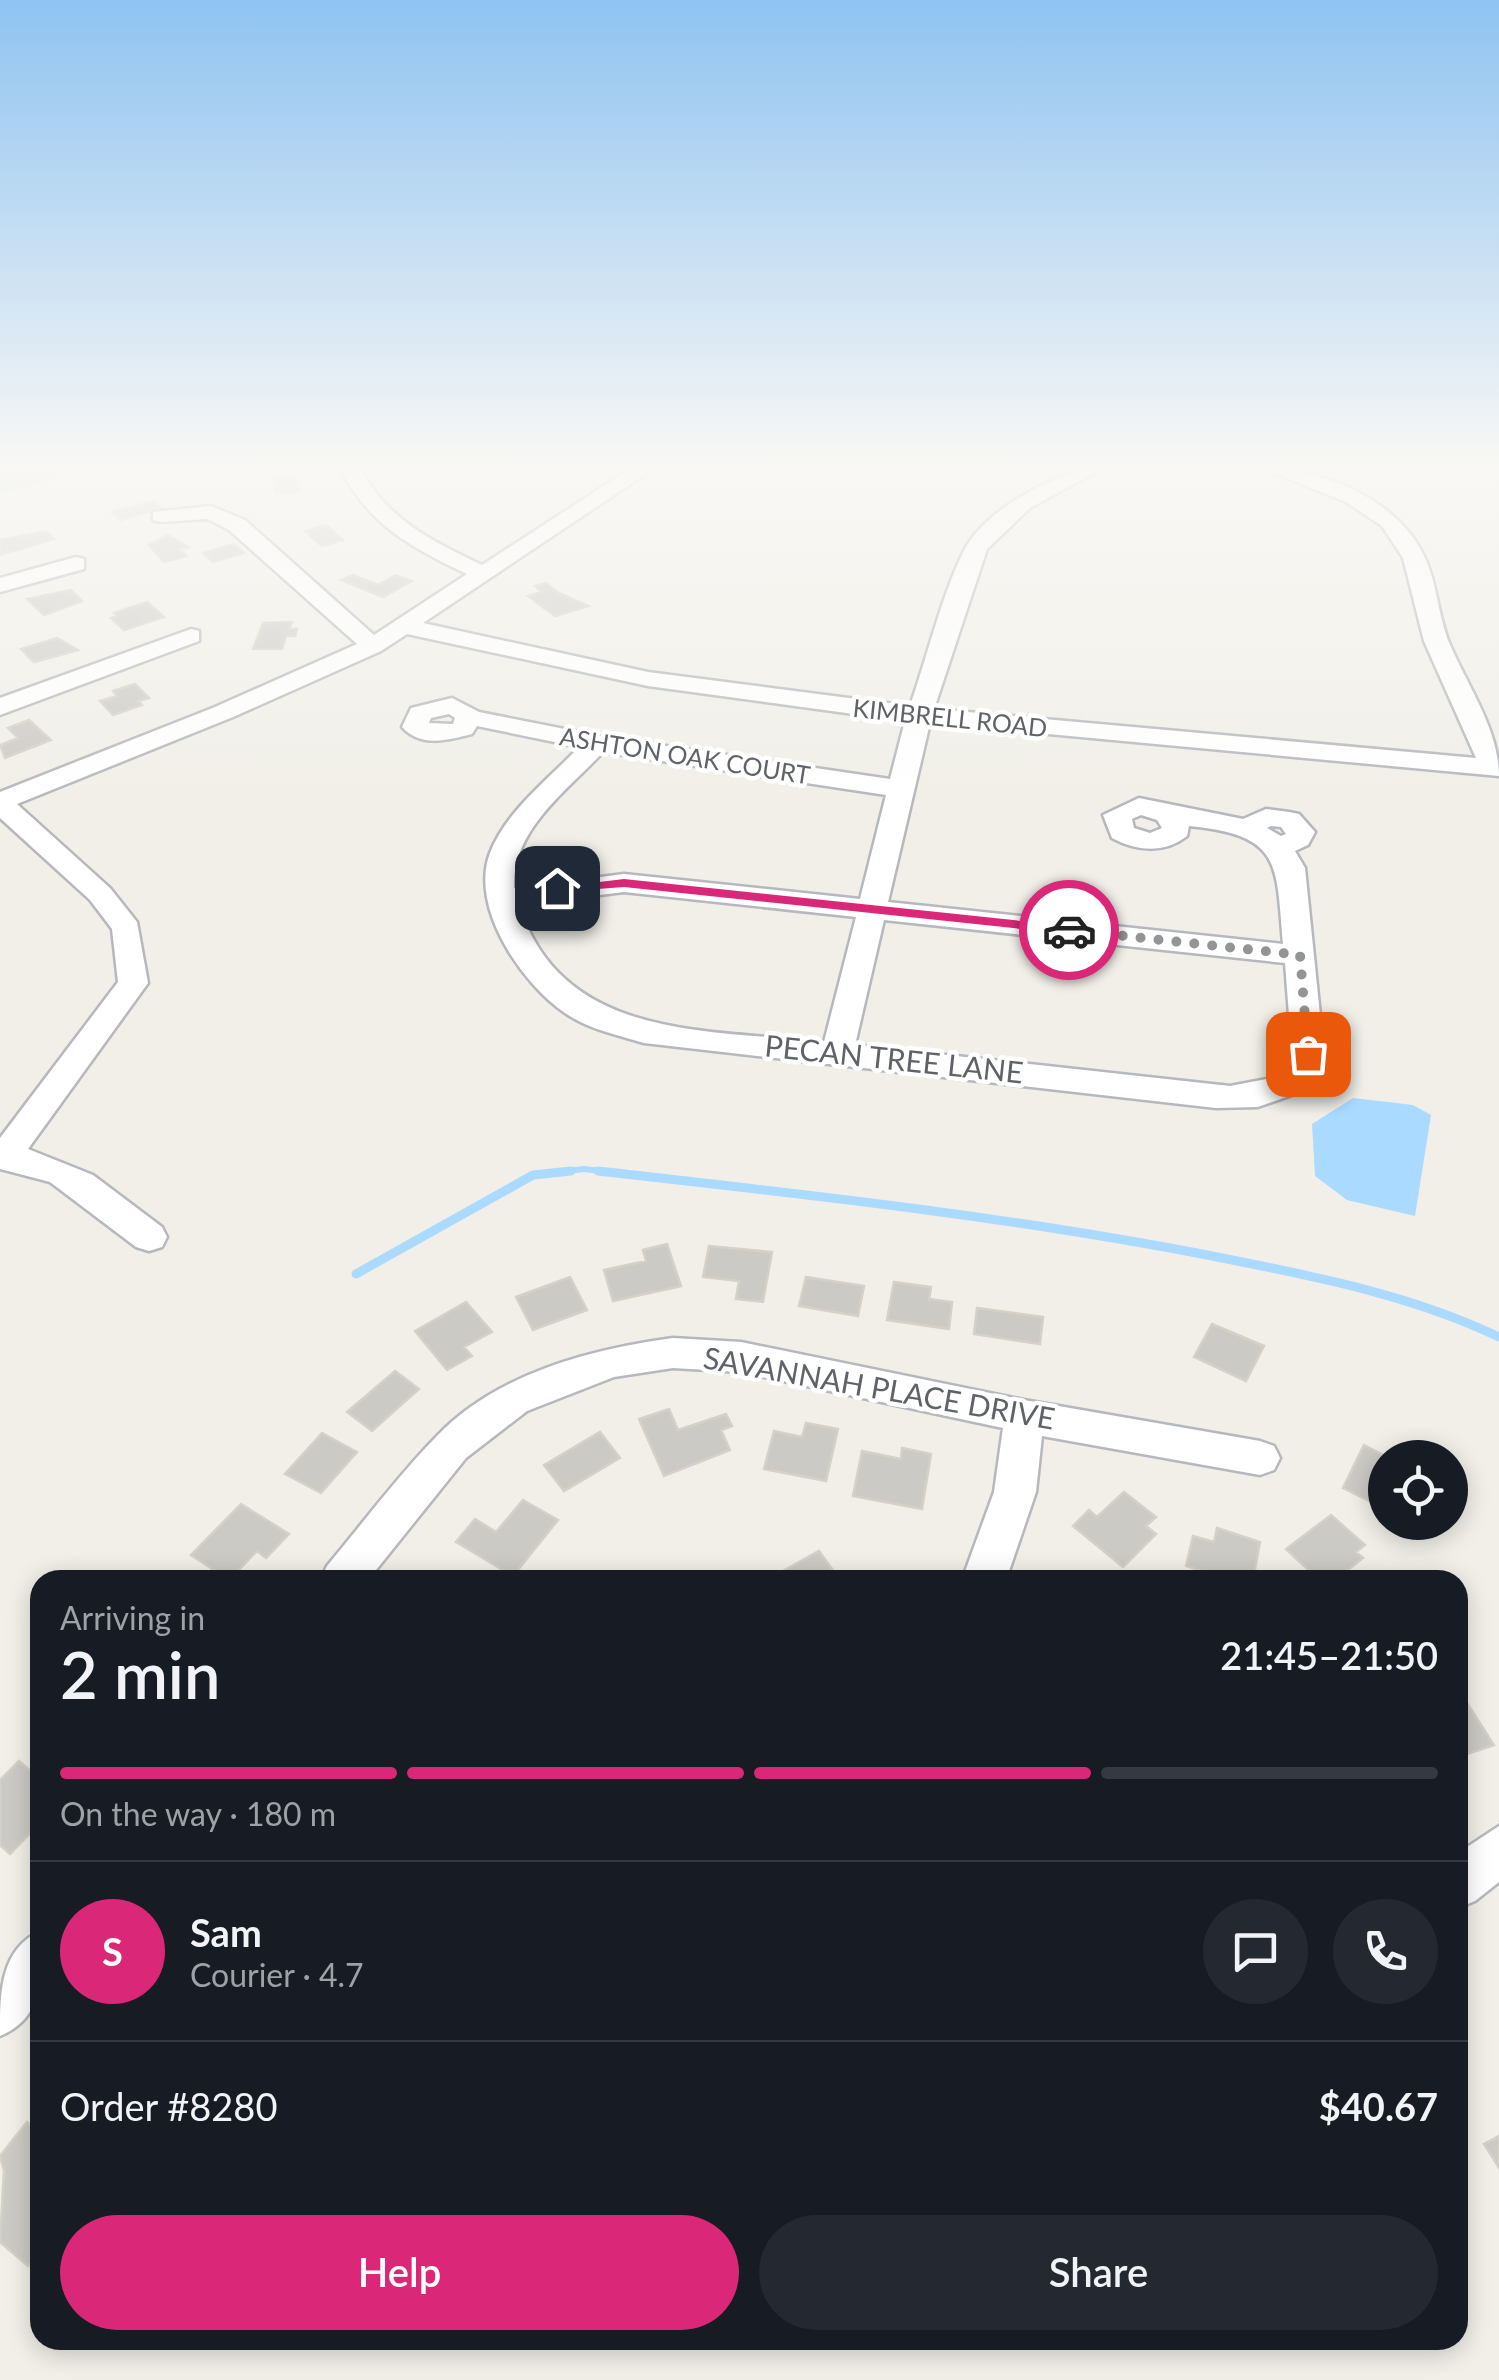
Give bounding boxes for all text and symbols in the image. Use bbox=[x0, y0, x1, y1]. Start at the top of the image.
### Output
street label: KIMBRELL ROAD bbox=[851, 692, 1049, 742]
street label: ASHTON OAK COURT bbox=[558, 720, 813, 790]
pin bbox=[515, 846, 600, 931]
icon: home bbox=[530, 861, 585, 916]
courier bbox=[1019, 880, 1119, 980]
icon: car bbox=[1042, 903, 1097, 958]
pin bbox=[1266, 1012, 1351, 1097]
street label: PECAN TREE LANE bbox=[763, 1027, 1025, 1089]
icon: bag bbox=[1281, 1027, 1336, 1082]
street label: SAVANNAH PLACE DRIVE bbox=[701, 1338, 1058, 1436]
map controls bbox=[1368, 1440, 1468, 1540]
button: locate bbox=[1368, 1440, 1468, 1540]
text: Arriving in bbox=[60, 1598, 205, 1637]
text: 21:45–21:50 bbox=[1220, 1632, 1438, 1678]
text: 2 min bbox=[60, 1635, 220, 1713]
text: On the way · 180 m bbox=[60, 1794, 336, 1833]
button: chat bbox=[1203, 1899, 1308, 2004]
button: phone bbox=[1333, 1899, 1438, 2004]
text: Sam bbox=[190, 1909, 262, 1955]
text: S bbox=[102, 1928, 123, 1974]
text: Courier · 4.7 bbox=[190, 1955, 364, 1994]
text: Order #8280 bbox=[60, 2083, 277, 2129]
text: $40.67 bbox=[1319, 2083, 1438, 2129]
button: Help bbox=[60, 2215, 739, 2330]
button: Share bbox=[759, 2215, 1438, 2330]

